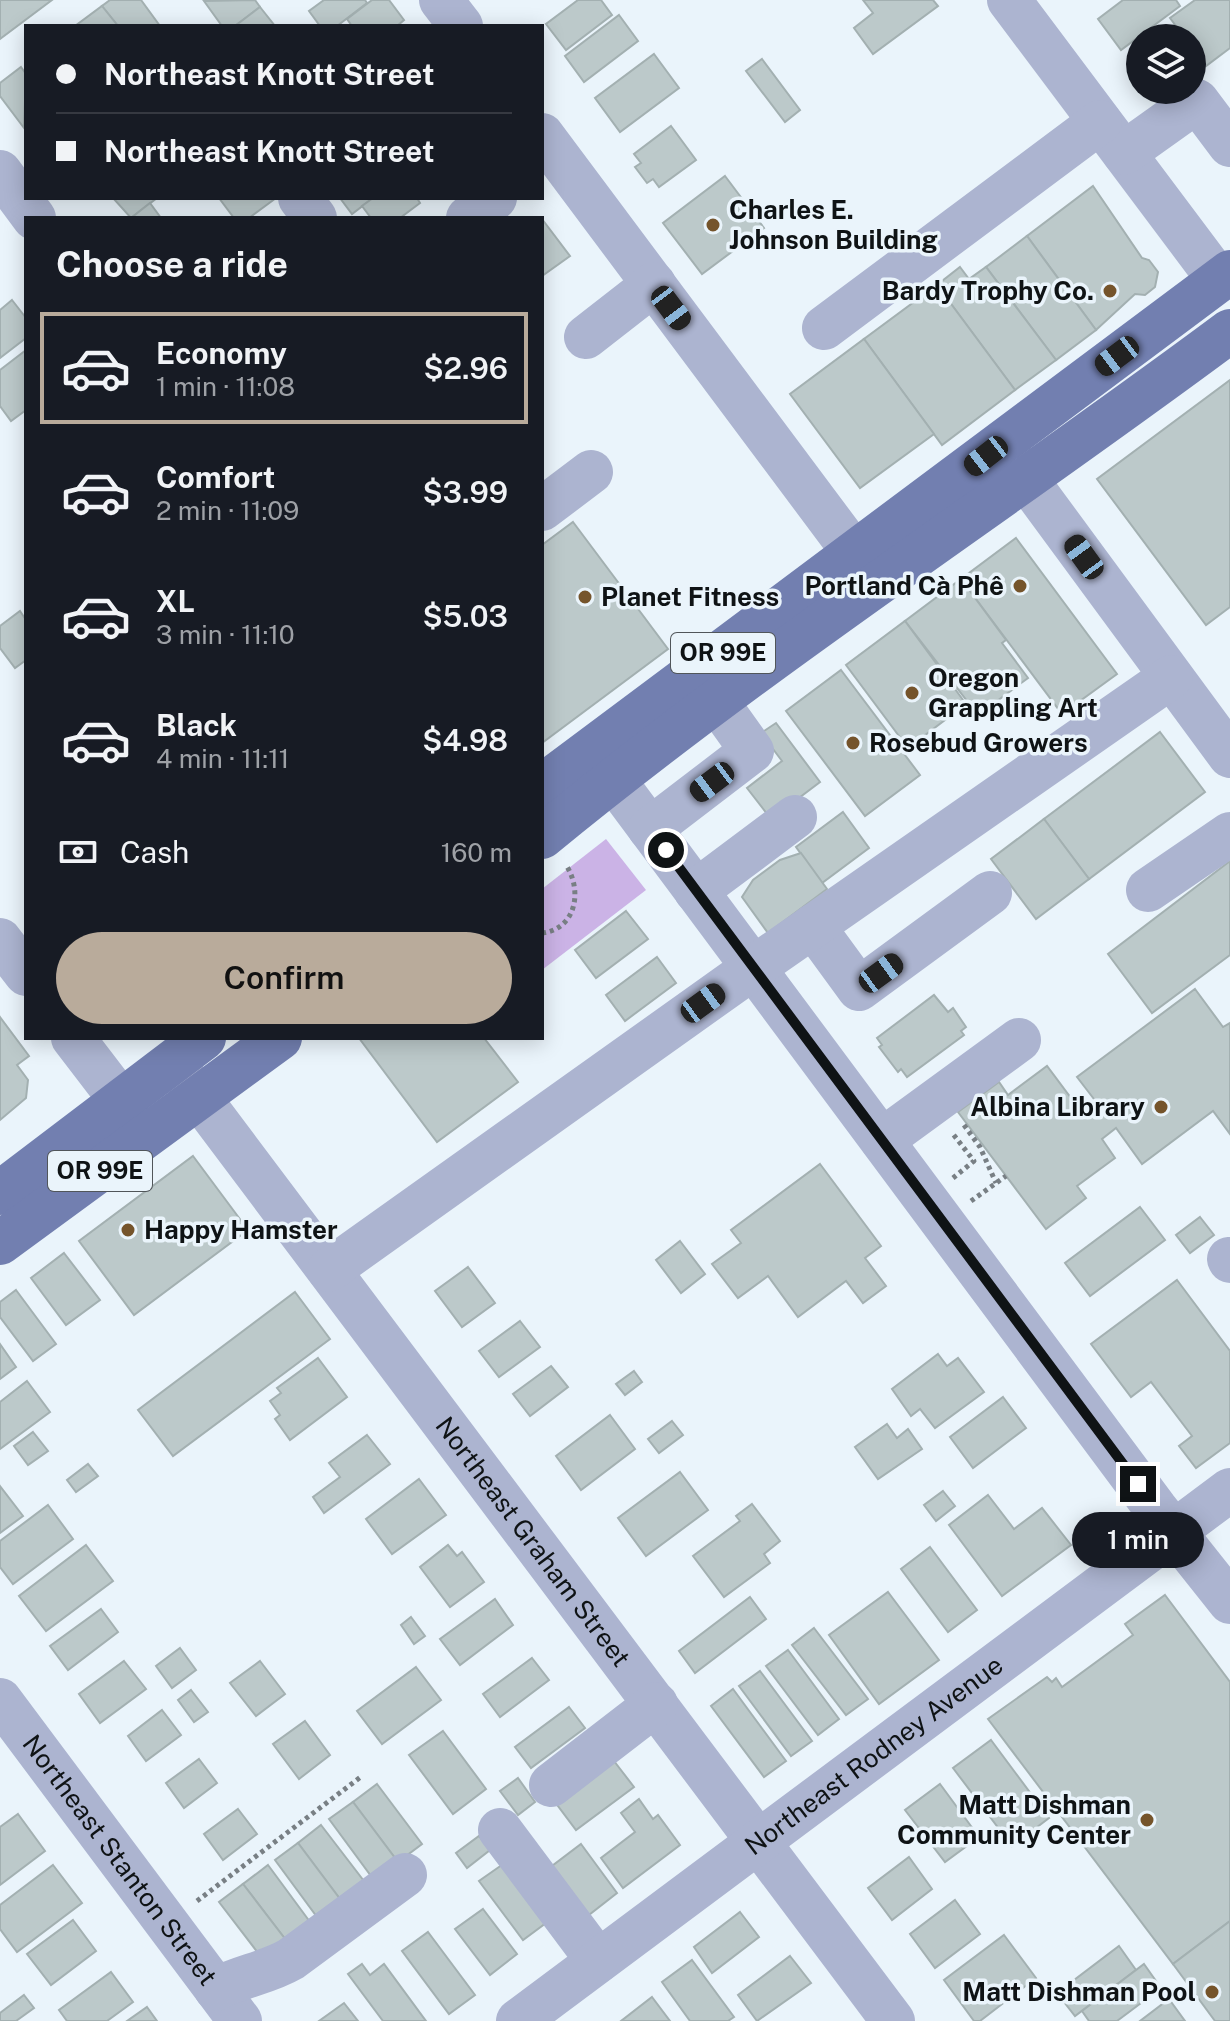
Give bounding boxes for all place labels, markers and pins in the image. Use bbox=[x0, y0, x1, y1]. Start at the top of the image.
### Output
place label: Charles E. Johnson Building bbox=[729, 194, 938, 255]
marker: Charles E. Johnson Building bbox=[704, 216, 722, 234]
place label: Bardy Trophy Co. bbox=[882, 275, 1094, 306]
marker: Bardy Trophy Co. bbox=[1101, 282, 1119, 300]
place label: Portland Cà Phê bbox=[805, 570, 1004, 601]
marker: Portland Cà Phê bbox=[1011, 577, 1029, 595]
place label: Planet Fitness bbox=[601, 581, 779, 612]
marker: Planet Fitness bbox=[576, 588, 594, 606]
place label: Oregon Grappling Art bbox=[928, 662, 1098, 723]
marker: Oregon Grappling Art bbox=[903, 684, 921, 702]
place label: Rosebud Growers bbox=[869, 727, 1088, 758]
marker: Rosebud Growers bbox=[844, 734, 862, 752]
place label: Albina Library bbox=[970, 1091, 1145, 1122]
marker: Albina Library bbox=[1152, 1098, 1170, 1116]
place label: Happy Hamster bbox=[144, 1214, 338, 1245]
marker: Happy Hamster bbox=[119, 1221, 137, 1239]
place label: Matt Dishman Community Center bbox=[897, 1789, 1131, 1850]
marker: Matt Dishman Community Center bbox=[1138, 1811, 1156, 1829]
place label: Matt Dishman Pool bbox=[962, 1976, 1196, 2007]
marker: Matt Dishman Pool bbox=[1203, 1983, 1221, 2001]

